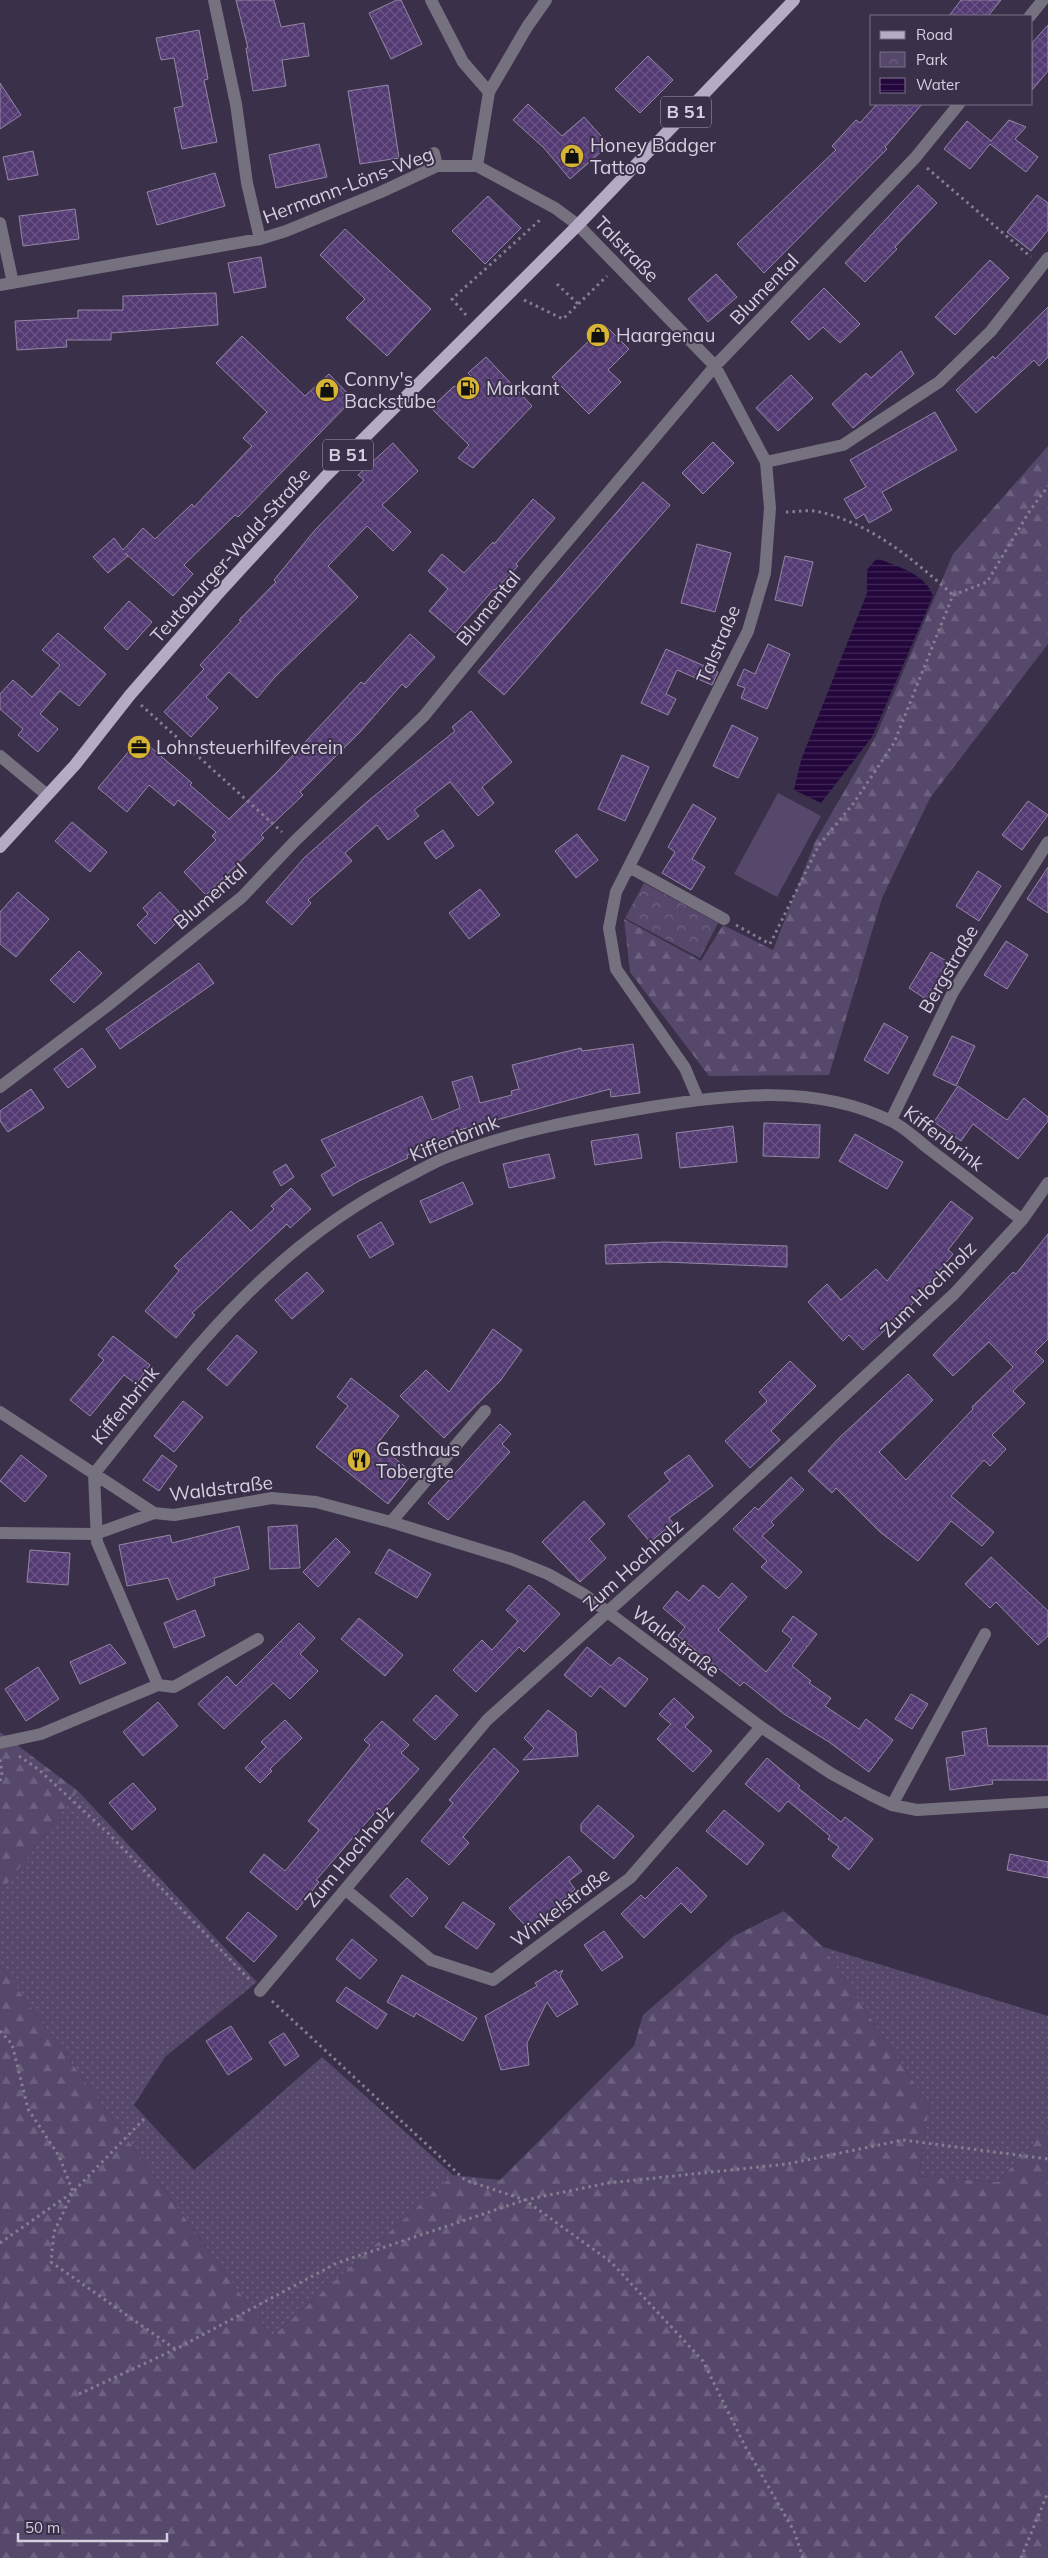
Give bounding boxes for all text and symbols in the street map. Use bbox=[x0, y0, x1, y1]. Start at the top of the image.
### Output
legend bbox=[870, 15, 1033, 105]
text: Road bbox=[916, 25, 953, 44]
text: Park bbox=[916, 50, 948, 69]
text: Water bbox=[916, 75, 960, 94]
road number: B 51 bbox=[661, 96, 711, 128]
place label: Honey Badger Tattoo bbox=[590, 133, 716, 179]
street label: Hermann-Löns-Weg bbox=[259, 141, 437, 229]
shop icon: Honey Badger Tattoo bbox=[559, 143, 585, 169]
street label: Talstraße bbox=[590, 211, 664, 287]
street label: Blumental bbox=[724, 249, 804, 329]
shop icon: Haargenau bbox=[585, 322, 611, 348]
place label: Haargenau bbox=[616, 323, 715, 347]
place label: Conny's Backstube bbox=[344, 367, 436, 413]
fuel station icon: Markant bbox=[455, 375, 481, 401]
place label: Markant bbox=[486, 376, 560, 400]
shop icon: Conny's Backstube bbox=[314, 377, 340, 403]
road number: B 51 bbox=[323, 440, 373, 470]
street label: Teutoburger-Wald-Straße bbox=[145, 462, 315, 648]
street label: Blumental bbox=[451, 566, 525, 650]
street label: Talstraße bbox=[691, 601, 745, 687]
office icon: Lohnsteuerhilfeverein bbox=[126, 734, 152, 760]
place label: Lohnsteuerhilfeverein bbox=[156, 735, 343, 759]
street label: Blumental bbox=[168, 858, 252, 934]
street label: Bergstraße bbox=[913, 921, 983, 1017]
street label: Kiffenbrink bbox=[899, 1100, 989, 1176]
street label: Kiffenbrink bbox=[406, 1109, 502, 1167]
street label: Zum Hochholz bbox=[875, 1236, 981, 1342]
street label: Kiffenbrink bbox=[86, 1361, 164, 1449]
place label: Gasthaus Tobergte bbox=[376, 1437, 460, 1483]
restaurant icon: Gasthaus Tobergte bbox=[346, 1447, 372, 1473]
street label: Waldstraße bbox=[168, 1470, 274, 1506]
street label: Zum Hochholz bbox=[578, 1514, 688, 1616]
street label: Waldstraße bbox=[627, 1600, 725, 1682]
street label: Zum Hochholz bbox=[299, 1800, 399, 1912]
street label: Winkelstraße bbox=[506, 1862, 614, 1952]
scale bar bbox=[18, 2510, 166, 2542]
text: 50 m bbox=[25, 2518, 60, 2537]

